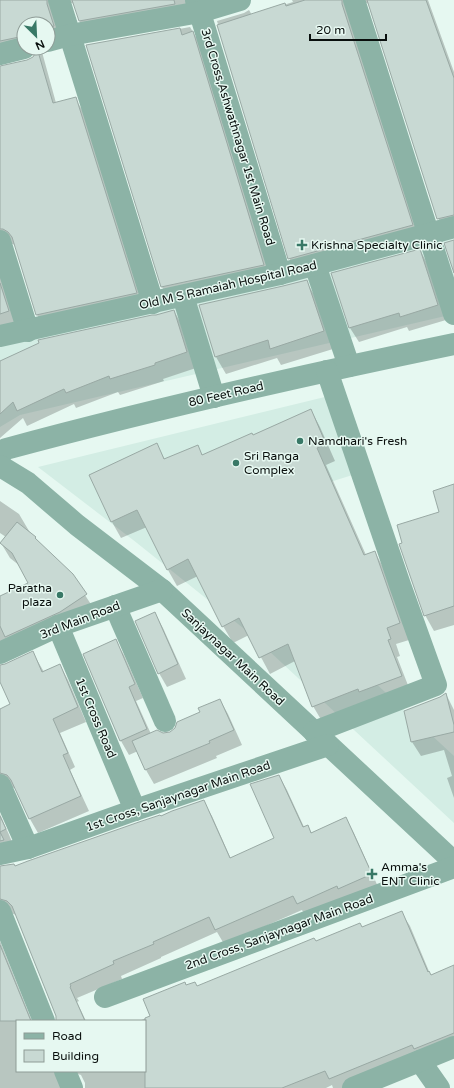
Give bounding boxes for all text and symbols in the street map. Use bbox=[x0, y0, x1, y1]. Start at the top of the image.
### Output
north arrow bbox=[16, 16, 56, 56]
scale bar bbox=[310, 16, 386, 42]
text: 20 m bbox=[316, 23, 345, 37]
street label: 3rd Cross,Ashwathnagar 1st Main Road bbox=[198, 27, 278, 247]
text: N bbox=[33, 37, 47, 52]
place label: Krishna Specialty Clinic bbox=[311, 238, 443, 252]
marker: Krishna Specialty Clinic bbox=[296, 239, 308, 251]
street label: Old M S Ramaiah Hospital Road bbox=[138, 258, 318, 312]
street label: 80 Feet Road bbox=[187, 379, 265, 409]
place label: Namdhari's Fresh bbox=[308, 434, 407, 448]
marker: Namdhari's Fresh bbox=[295, 436, 305, 446]
place label: Sri Ranga Complex bbox=[244, 449, 299, 477]
marker: Sri Ranga Complex bbox=[231, 458, 241, 468]
place label: Paratha plaza bbox=[8, 581, 52, 609]
marker: Paratha plaza bbox=[55, 590, 65, 600]
street label: 3rd Main Road bbox=[38, 598, 122, 642]
street label: Sanjaynagar Main Road bbox=[179, 606, 287, 708]
street label: 1st Cross Road bbox=[73, 676, 119, 760]
street label: 1st Cross, Sanjaynagar Main Road bbox=[84, 758, 272, 834]
place label: Amma's ENT Clinic bbox=[381, 860, 440, 888]
marker: Amma's ENT Clinic bbox=[366, 868, 378, 880]
street label: 2nd Cross, Sanjaynagar Main Road bbox=[183, 891, 375, 973]
legend bbox=[16, 1020, 146, 1072]
text: Road bbox=[52, 1029, 82, 1043]
text: Building bbox=[52, 1049, 99, 1063]

